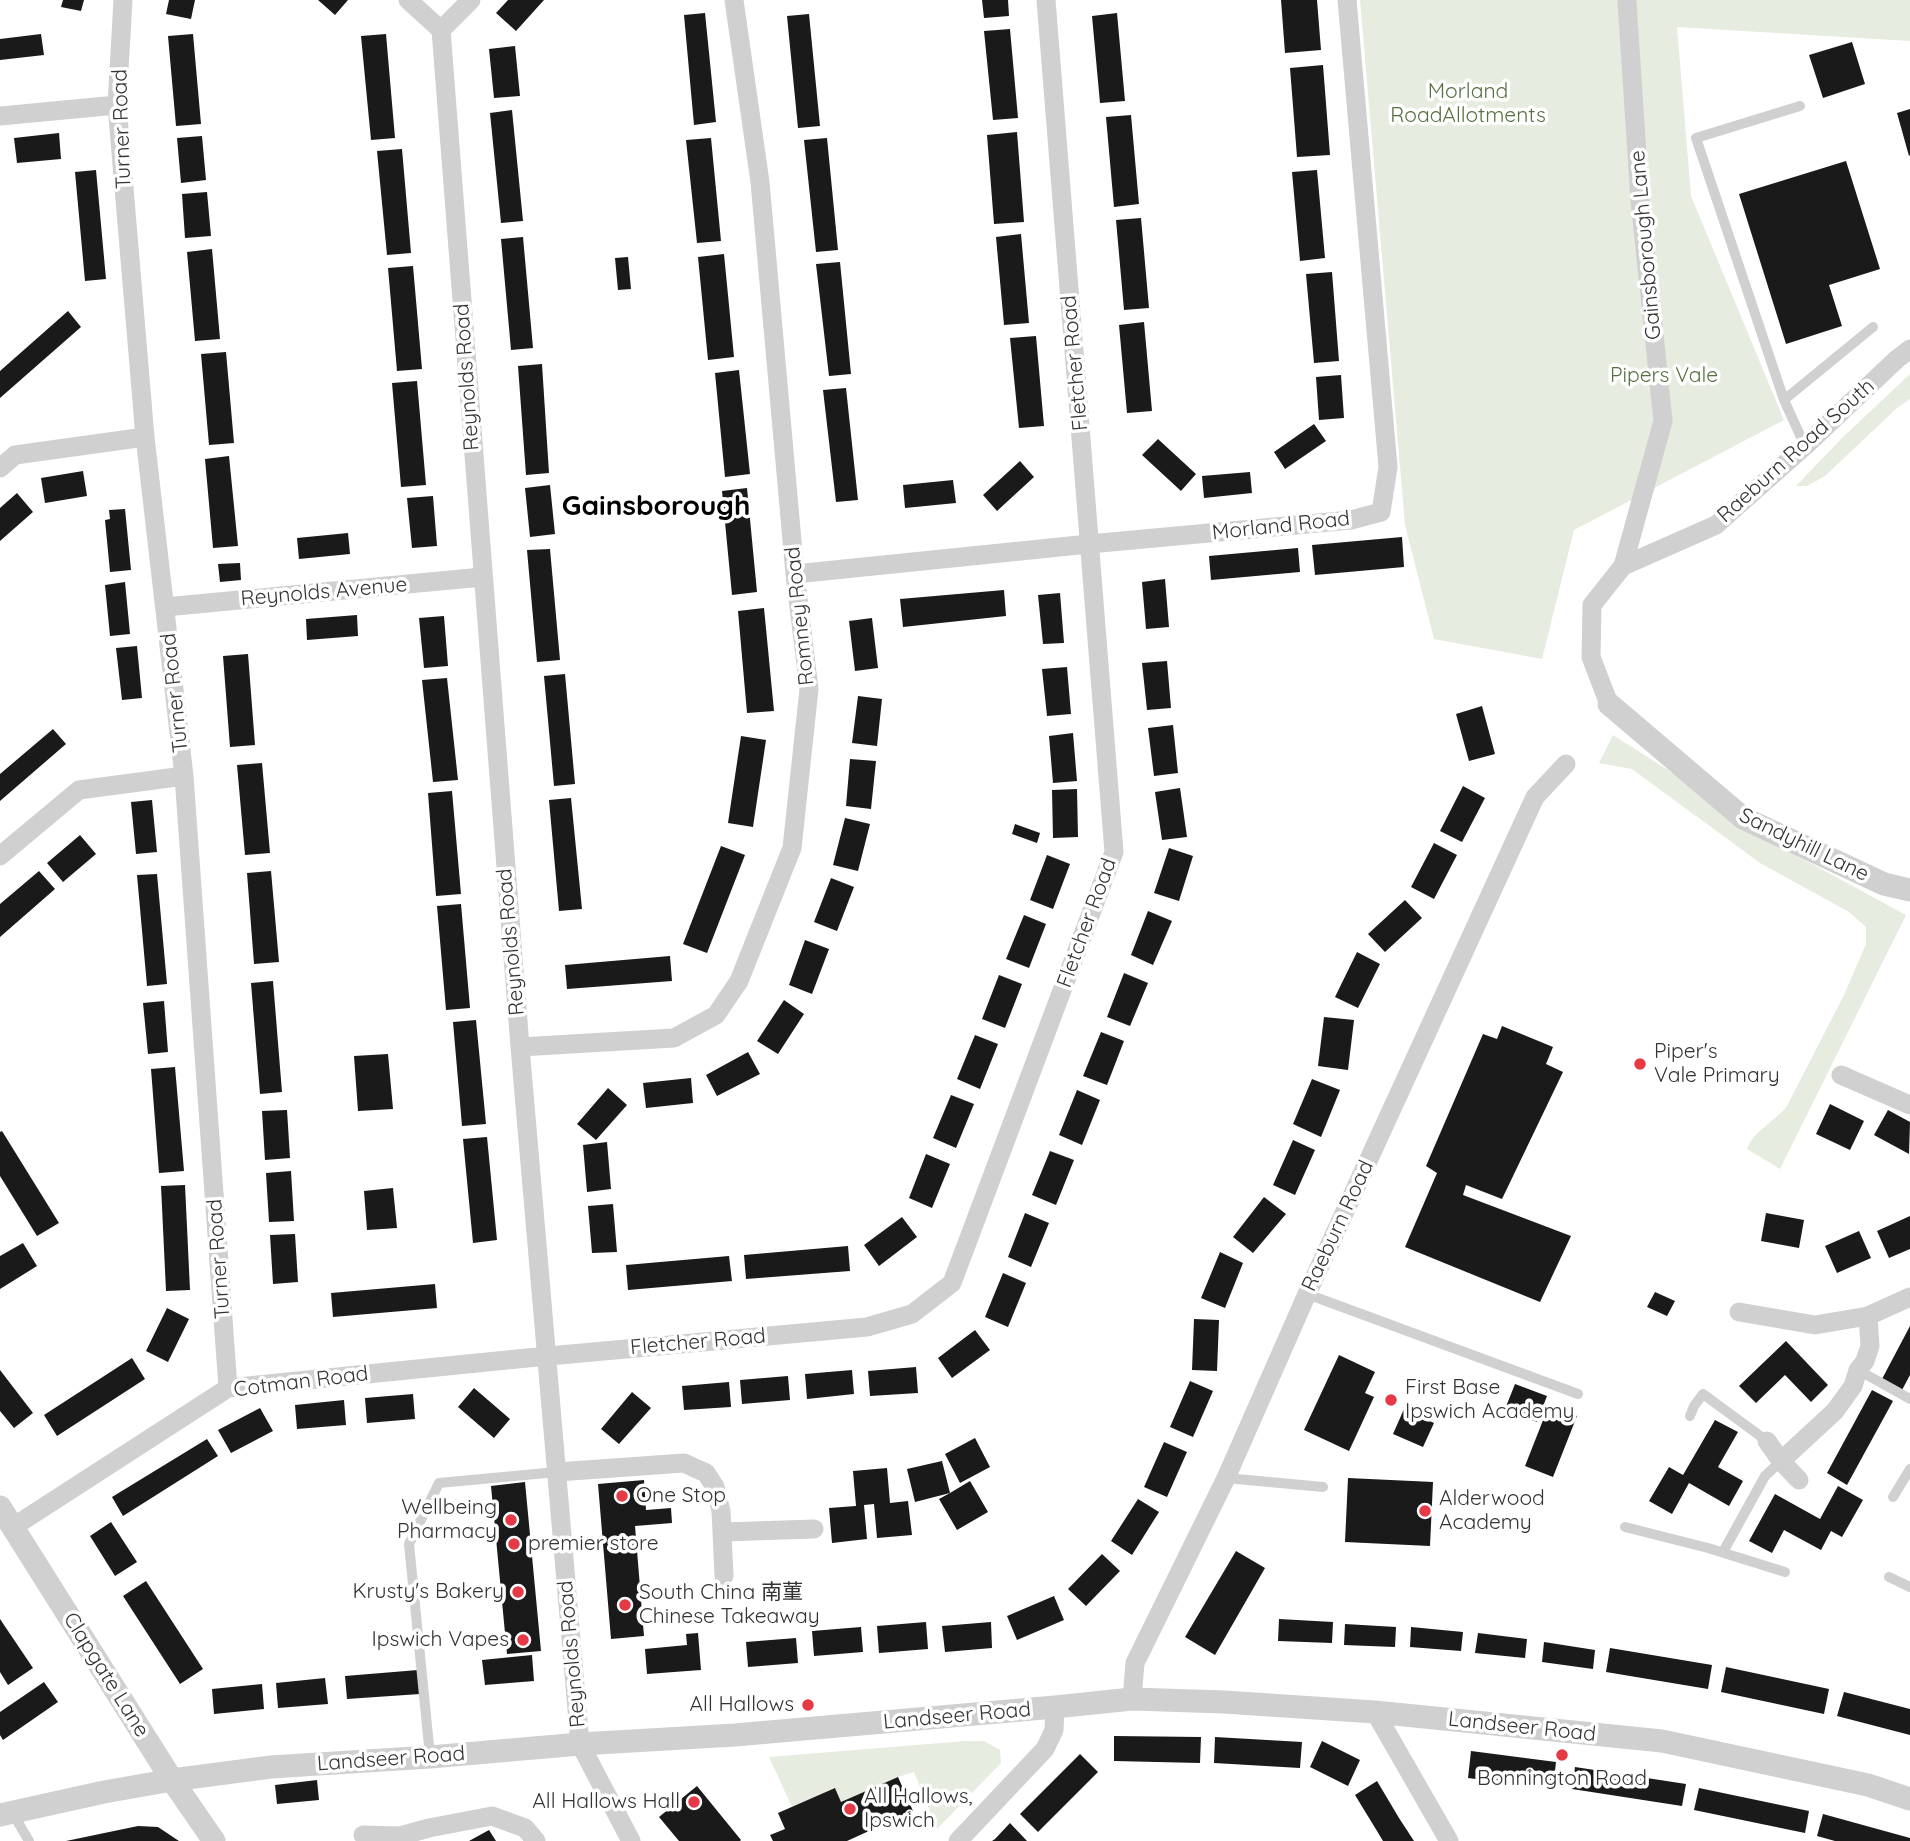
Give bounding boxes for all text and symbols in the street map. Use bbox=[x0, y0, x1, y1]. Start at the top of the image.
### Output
street label: Turner Road bbox=[107, 69, 137, 189]
park label: Morland RoadAllotments bbox=[1390, 79, 1546, 129]
street label: Gainsborough Lane bbox=[1625, 149, 1667, 341]
street label: Fletcher Road bbox=[1057, 294, 1093, 432]
street label: Reynolds Road bbox=[449, 303, 485, 451]
park label: Pipers Vale bbox=[1610, 363, 1718, 389]
street label: Raeburn Road South bbox=[1712, 374, 1880, 528]
district label: Gainsborough bbox=[562, 490, 750, 524]
street label: Morland Road bbox=[1211, 506, 1351, 546]
street label: Romney Road bbox=[780, 545, 820, 687]
street label: Reynolds Avenue bbox=[240, 572, 408, 612]
street label: Turner Road bbox=[156, 632, 194, 754]
street label: Sandyhill Lane bbox=[1735, 803, 1873, 887]
street label: Fletcher Road bbox=[1052, 855, 1122, 991]
street label: Reynolds Road bbox=[492, 867, 530, 1017]
place label: Piper's Vale Primary bbox=[1654, 1039, 1780, 1089]
marker: Piper's Vale Primary bbox=[1632, 1056, 1648, 1072]
street label: Raeburn Road bbox=[1297, 1157, 1379, 1295]
street label: Turner Road bbox=[202, 1198, 236, 1320]
street label: Fletcher Road bbox=[629, 1324, 767, 1360]
street label: Cotman Road bbox=[232, 1361, 370, 1403]
place label: First Base Ipswich Academy bbox=[1405, 1375, 1574, 1425]
marker: First Base Ipswich Academy bbox=[1383, 1392, 1399, 1408]
place label: One Stop bbox=[636, 1483, 726, 1509]
place label: Alderwood Academy bbox=[1439, 1486, 1545, 1536]
marker: One Stop bbox=[614, 1488, 630, 1504]
place label: Wellbeing Pharmacy bbox=[397, 1495, 497, 1545]
marker: Alderwood Academy bbox=[1417, 1503, 1433, 1519]
marker: Wellbeing Pharmacy bbox=[503, 1512, 519, 1528]
place label: premier store bbox=[528, 1531, 659, 1557]
marker: premier store bbox=[506, 1536, 522, 1552]
place label: Krusty's Bakery bbox=[352, 1579, 504, 1605]
street label: Reynolds Road bbox=[553, 1579, 591, 1729]
place label: South China 南菫 Chinese Takeaway bbox=[639, 1580, 820, 1630]
marker: Krusty's Bakery bbox=[510, 1584, 526, 1600]
marker: South China 南菫 Chinese Takeaway bbox=[617, 1597, 633, 1613]
street label: Clapgate Lane bbox=[58, 1608, 154, 1742]
place label: Ipswich Vapes bbox=[371, 1627, 509, 1653]
marker: Ipswich Vapes bbox=[515, 1632, 531, 1648]
place label: All Hallows bbox=[690, 1692, 794, 1718]
marker: All Hallows bbox=[800, 1697, 816, 1713]
street label: Landseer Road bbox=[882, 1697, 1032, 1735]
street label: Landseer Road bbox=[1447, 1707, 1597, 1747]
street label: Landseer Road bbox=[316, 1741, 466, 1777]
marker: Bonnington Road bbox=[1554, 1747, 1570, 1763]
place label: Bonnington Road bbox=[1477, 1766, 1647, 1792]
place label: All Hallows, Ipswich bbox=[864, 1784, 973, 1834]
place label: All Hallows Hall bbox=[532, 1789, 680, 1815]
marker: All Hallows Hall bbox=[686, 1794, 702, 1810]
marker: All Hallows, Ipswich bbox=[842, 1801, 858, 1817]

